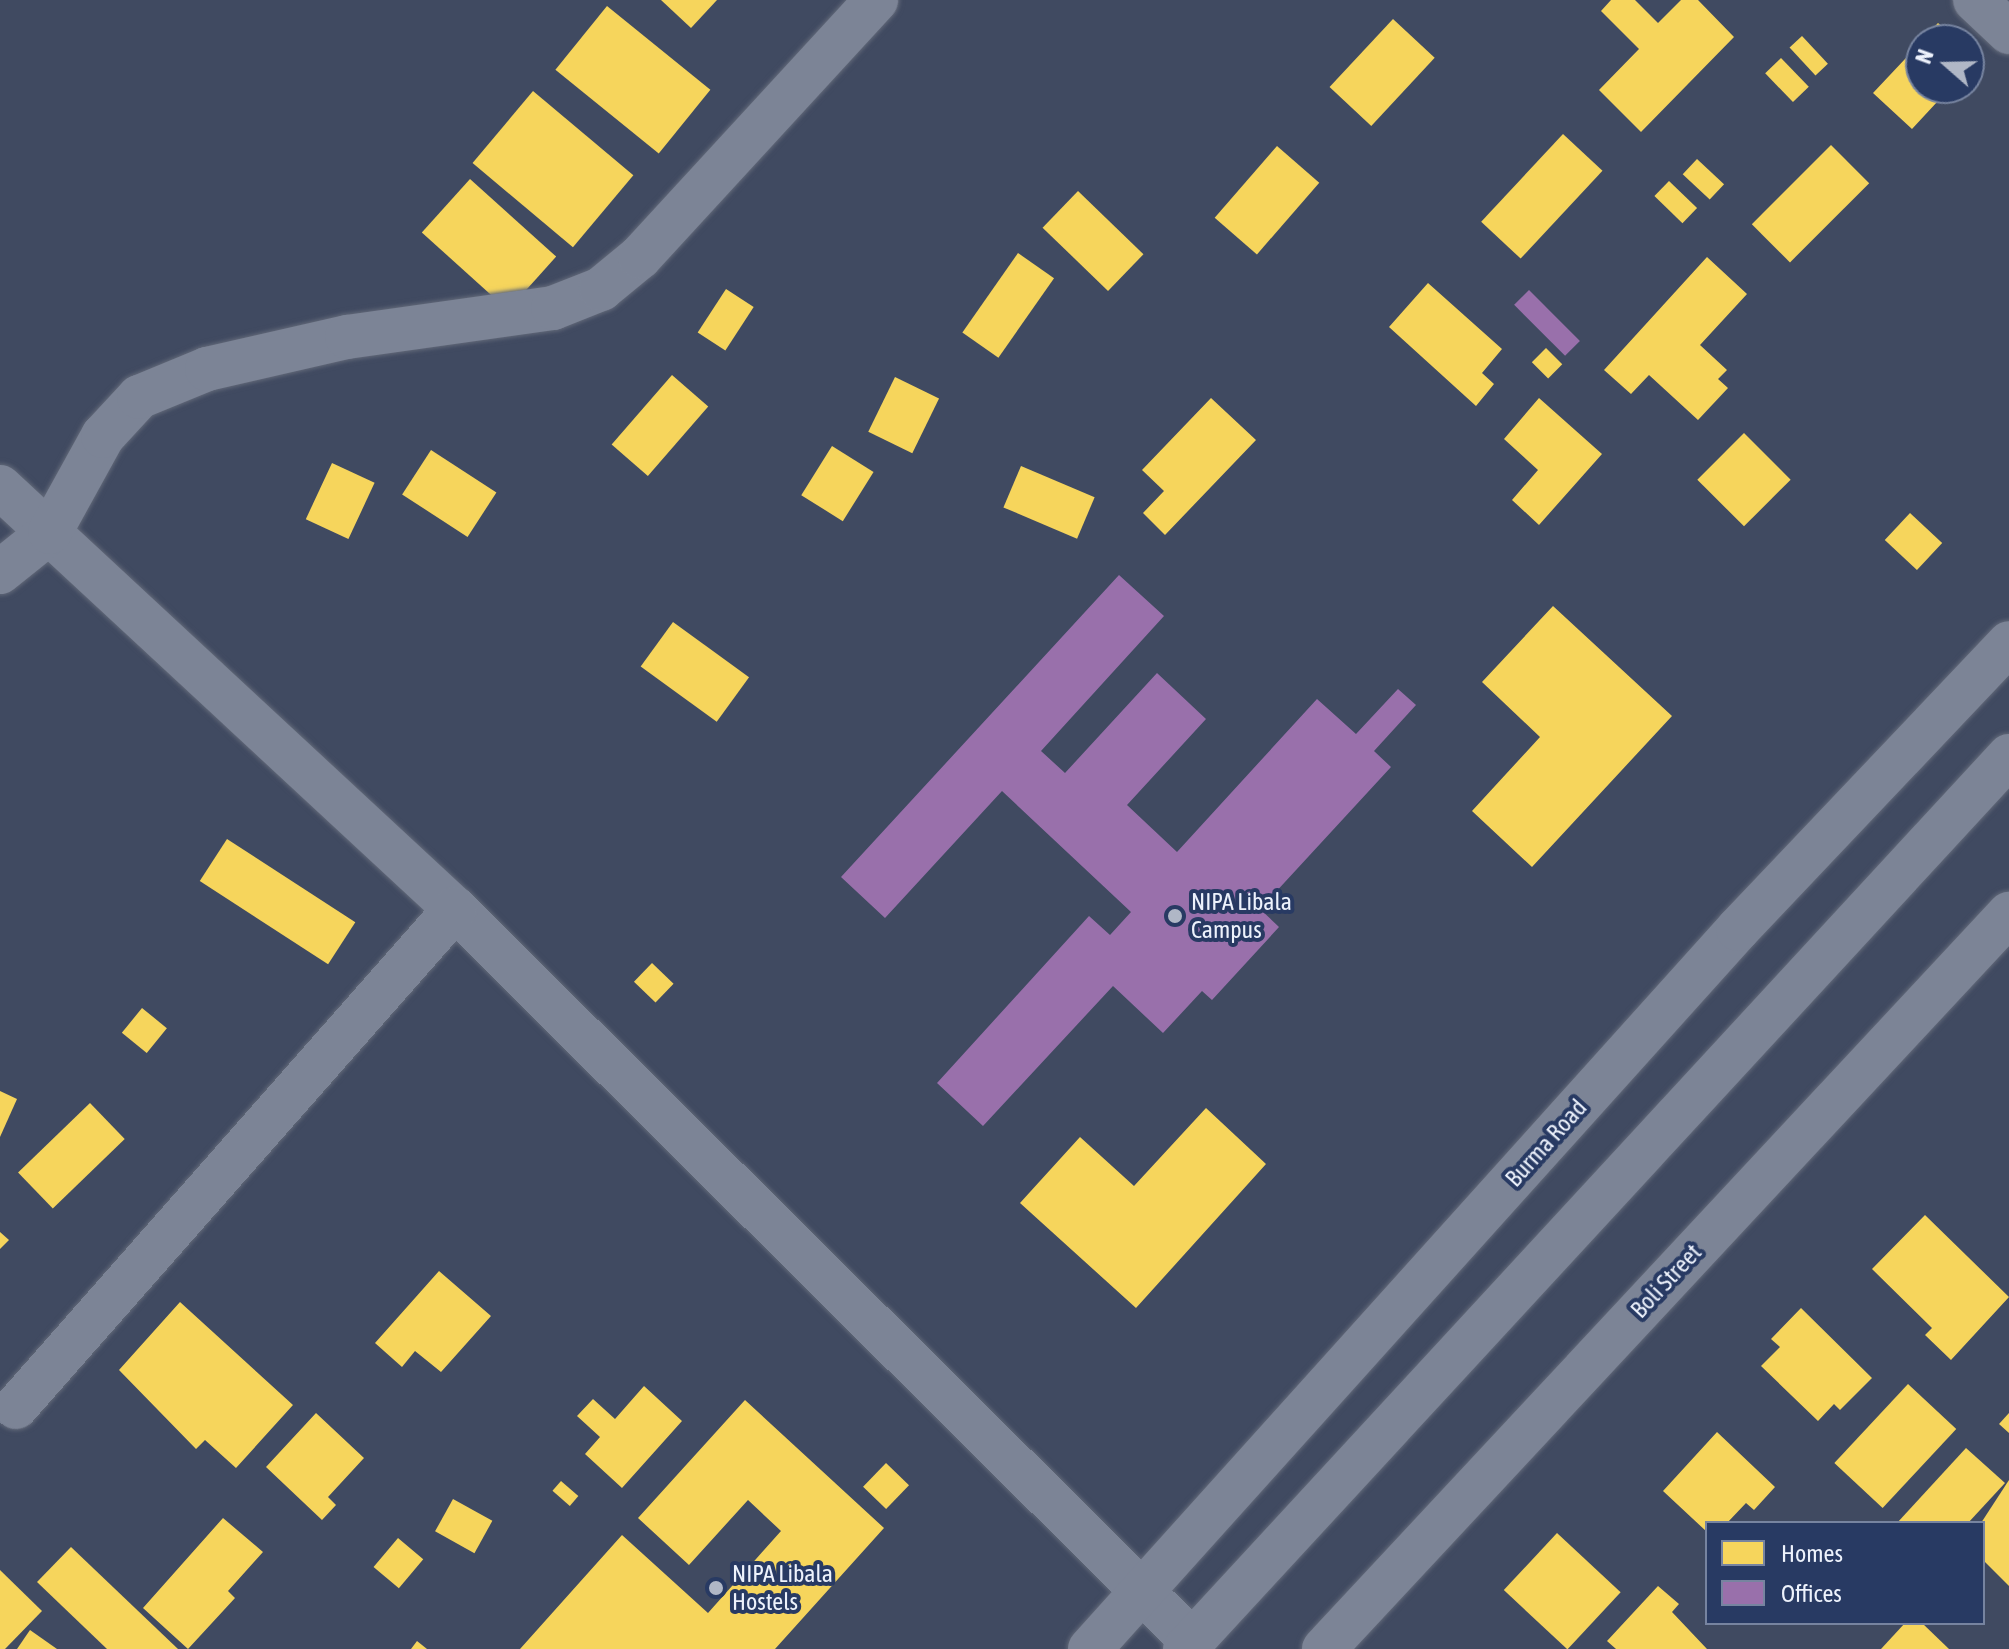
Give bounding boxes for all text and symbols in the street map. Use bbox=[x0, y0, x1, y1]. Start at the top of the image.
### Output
north arrow bbox=[1905, 24, 1985, 104]
text: N bbox=[1910, 46, 1939, 67]
place label: NIPA Libala Campus bbox=[1191, 888, 1292, 944]
marker: NIPA Libala Campus bbox=[1166, 907, 1184, 925]
street label: Burma Road bbox=[1499, 1093, 1593, 1193]
street label: Boli Street bbox=[1625, 1238, 1707, 1324]
legend bbox=[1705, 1521, 1985, 1625]
text: Homes bbox=[1781, 1540, 1843, 1567]
place label: NIPA Libala Hostels bbox=[732, 1560, 833, 1616]
marker: NIPA Libala Hostels bbox=[707, 1579, 725, 1597]
text: Offices bbox=[1781, 1580, 1842, 1607]

